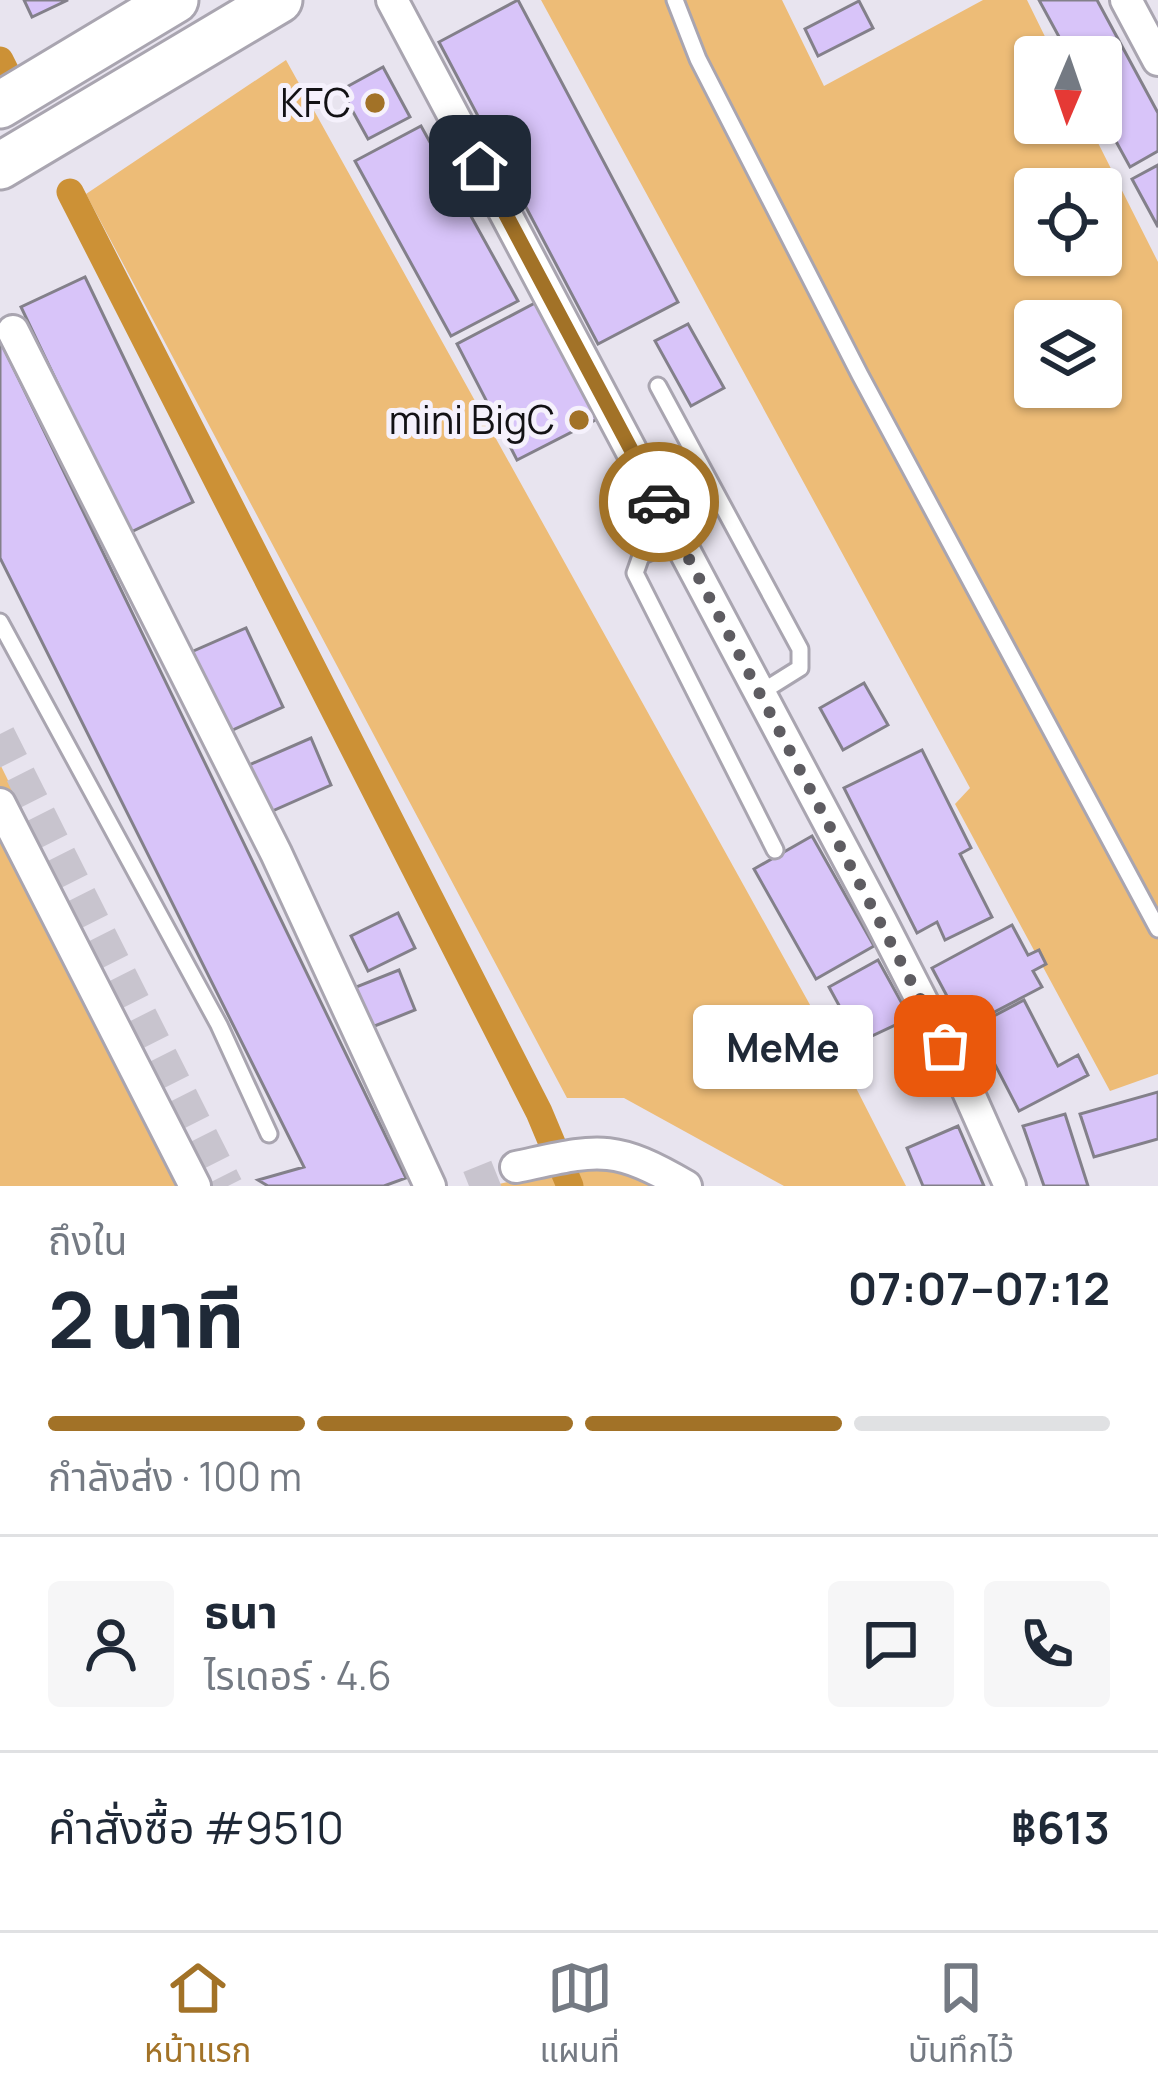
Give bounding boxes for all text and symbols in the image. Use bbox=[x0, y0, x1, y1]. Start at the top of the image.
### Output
north arrow bbox=[1014, 36, 1122, 144]
map controls bbox=[1014, 36, 1122, 408]
place label: KFC bbox=[280, 75, 351, 129]
marker: KFC bbox=[362, 90, 388, 116]
pin bbox=[429, 115, 531, 217]
icon: home bbox=[447, 133, 513, 199]
button: locate bbox=[1014, 168, 1122, 276]
button: layers bbox=[1014, 300, 1122, 408]
place label: mini BigC bbox=[389, 392, 555, 446]
marker: mini BigC bbox=[566, 407, 592, 433]
courier bbox=[599, 442, 719, 562]
icon: car bbox=[626, 469, 692, 535]
pin bbox=[894, 995, 996, 1097]
callout: MeMe bbox=[693, 1004, 873, 1088]
icon: bag bbox=[912, 1013, 978, 1079]
text: MeMe bbox=[726, 1020, 840, 1074]
text: ถึงใน bbox=[48, 1213, 127, 1267]
text: 07:07–07:12 bbox=[848, 1257, 1110, 1319]
text: 2 นาที bbox=[48, 1265, 245, 1371]
text: กำลังส่ง · 100 m bbox=[48, 1449, 302, 1503]
text: ธนา bbox=[204, 1580, 278, 1642]
button: person bbox=[48, 1581, 174, 1707]
button: chat bbox=[828, 1581, 954, 1707]
button: phone bbox=[984, 1581, 1110, 1707]
text: ไรเดอร์ · 4.6 bbox=[204, 1648, 392, 1702]
text: คำสั่งซื้อ #9510 bbox=[48, 1796, 344, 1858]
text: ฿613 bbox=[1011, 1796, 1110, 1858]
tab: หน้าแรก bbox=[144, 1955, 251, 2077]
tab: แผนที่ bbox=[539, 1955, 620, 2077]
tab: บันทึกไว้ bbox=[908, 1955, 1014, 2077]

